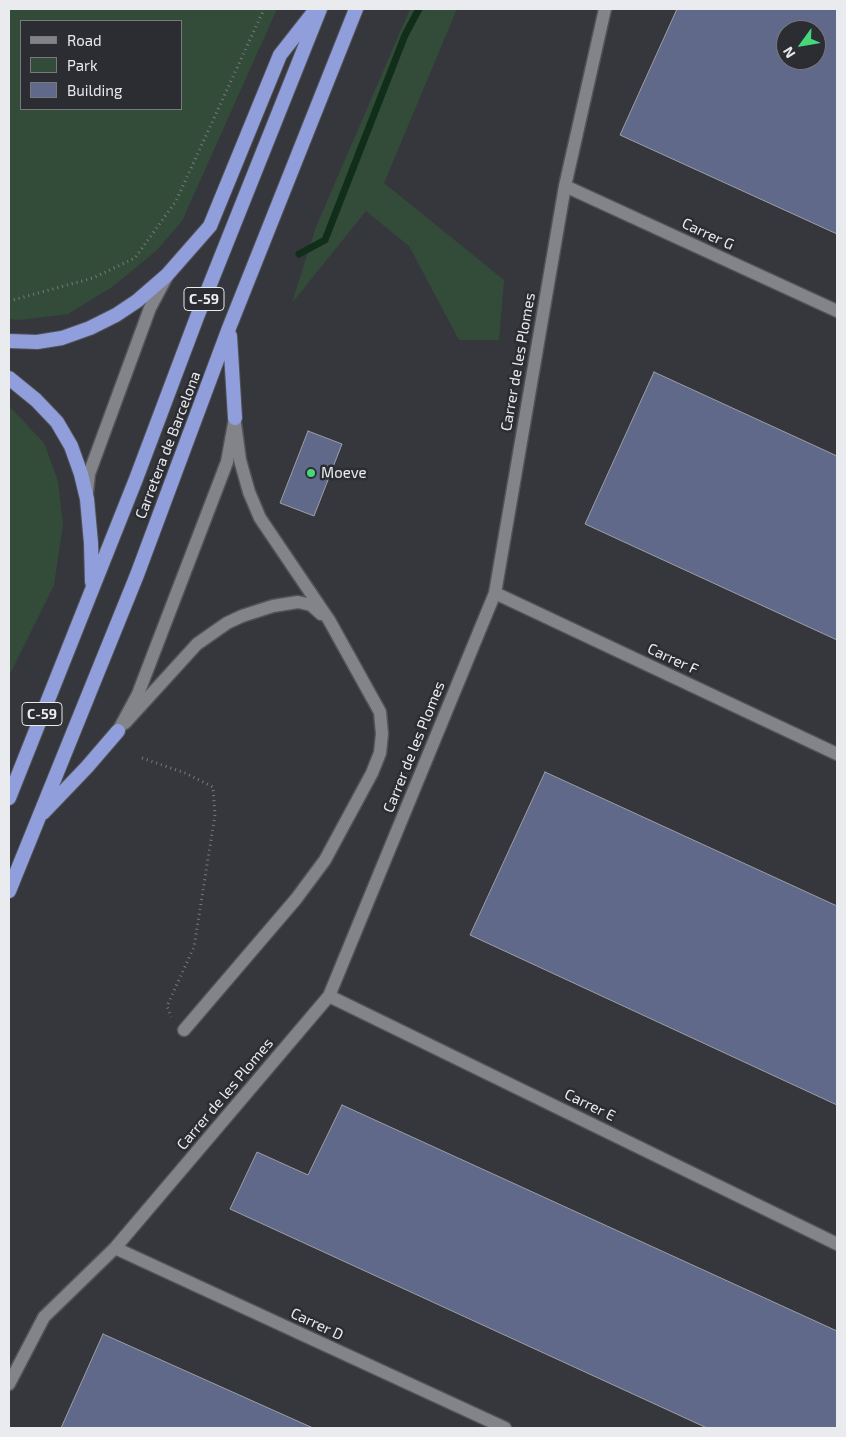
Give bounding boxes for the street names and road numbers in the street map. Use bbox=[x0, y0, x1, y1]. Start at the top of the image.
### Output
street label: Carrer G bbox=[679, 214, 737, 254]
road number: C-59 bbox=[184, 288, 224, 310]
street label: Carrer de les Plomes bbox=[497, 291, 539, 433]
street label: Carretera de Barcelona bbox=[132, 369, 204, 521]
street label: Carrer F bbox=[645, 639, 701, 679]
street label: Carrer de les Plomes bbox=[379, 679, 449, 815]
road number: C-59 bbox=[22, 702, 62, 726]
street label: Carrer de les Plomes bbox=[173, 1035, 277, 1153]
street label: Carrer E bbox=[562, 1085, 618, 1125]
street label: Carrer D bbox=[288, 1304, 346, 1344]

